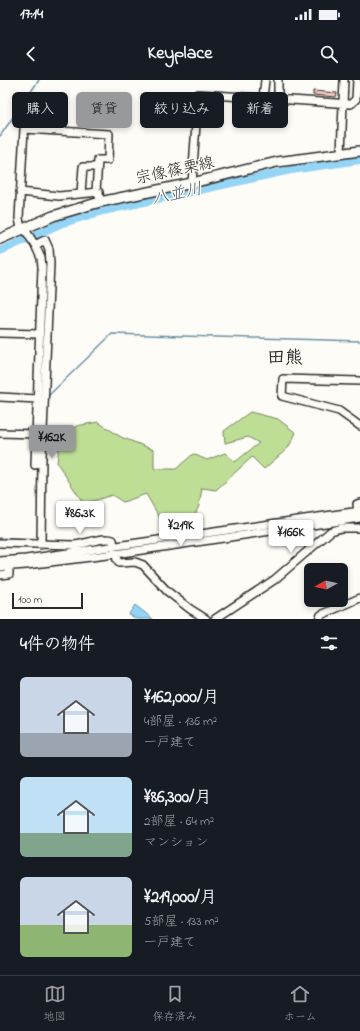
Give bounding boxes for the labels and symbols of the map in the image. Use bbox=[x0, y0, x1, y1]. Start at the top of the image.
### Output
street label: 宗像篠栗線 bbox=[133, 151, 217, 191]
water label: 八並川 bbox=[149, 176, 205, 212]
district label: 田熊 bbox=[267, 346, 303, 372]
pin: ¥162K bbox=[24, 425, 80, 459]
pin: ¥86.3K bbox=[47, 501, 113, 535]
pin: ¥219K bbox=[153, 513, 209, 547]
pin: ¥166K bbox=[263, 520, 319, 554]
north arrow bbox=[304, 563, 348, 607]
scale bar bbox=[12, 591, 83, 610]

